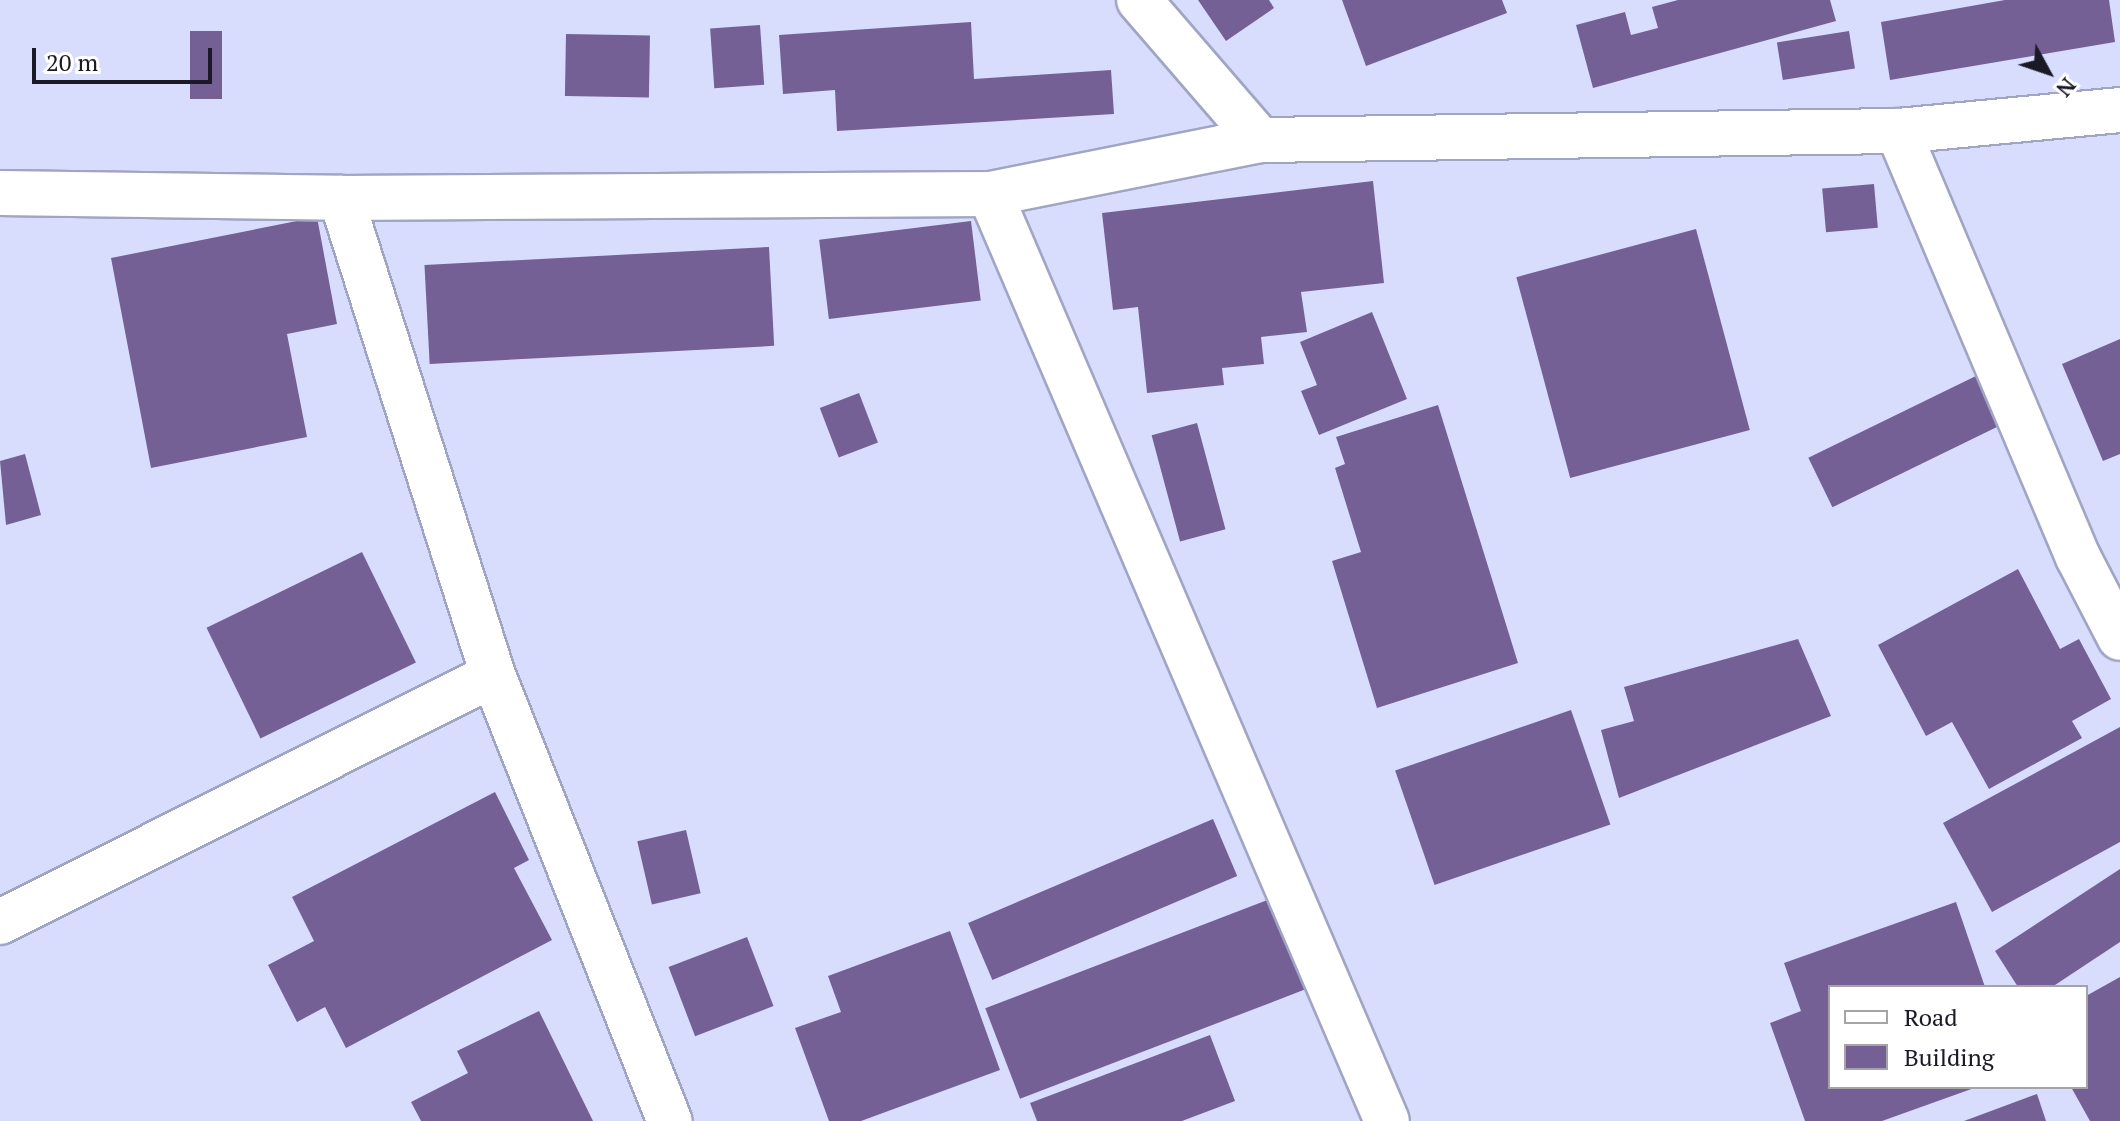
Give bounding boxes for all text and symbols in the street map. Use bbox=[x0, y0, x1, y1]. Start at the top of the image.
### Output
scale bar bbox=[36, 32, 216, 82]
north arrow bbox=[2008, 32, 2088, 112]
text: 20 m bbox=[46, 46, 98, 78]
text: N bbox=[2050, 72, 2083, 103]
legend bbox=[1828, 985, 2088, 1089]
text: Road bbox=[1904, 1001, 1958, 1033]
text: Building bbox=[1904, 1041, 1994, 1073]

